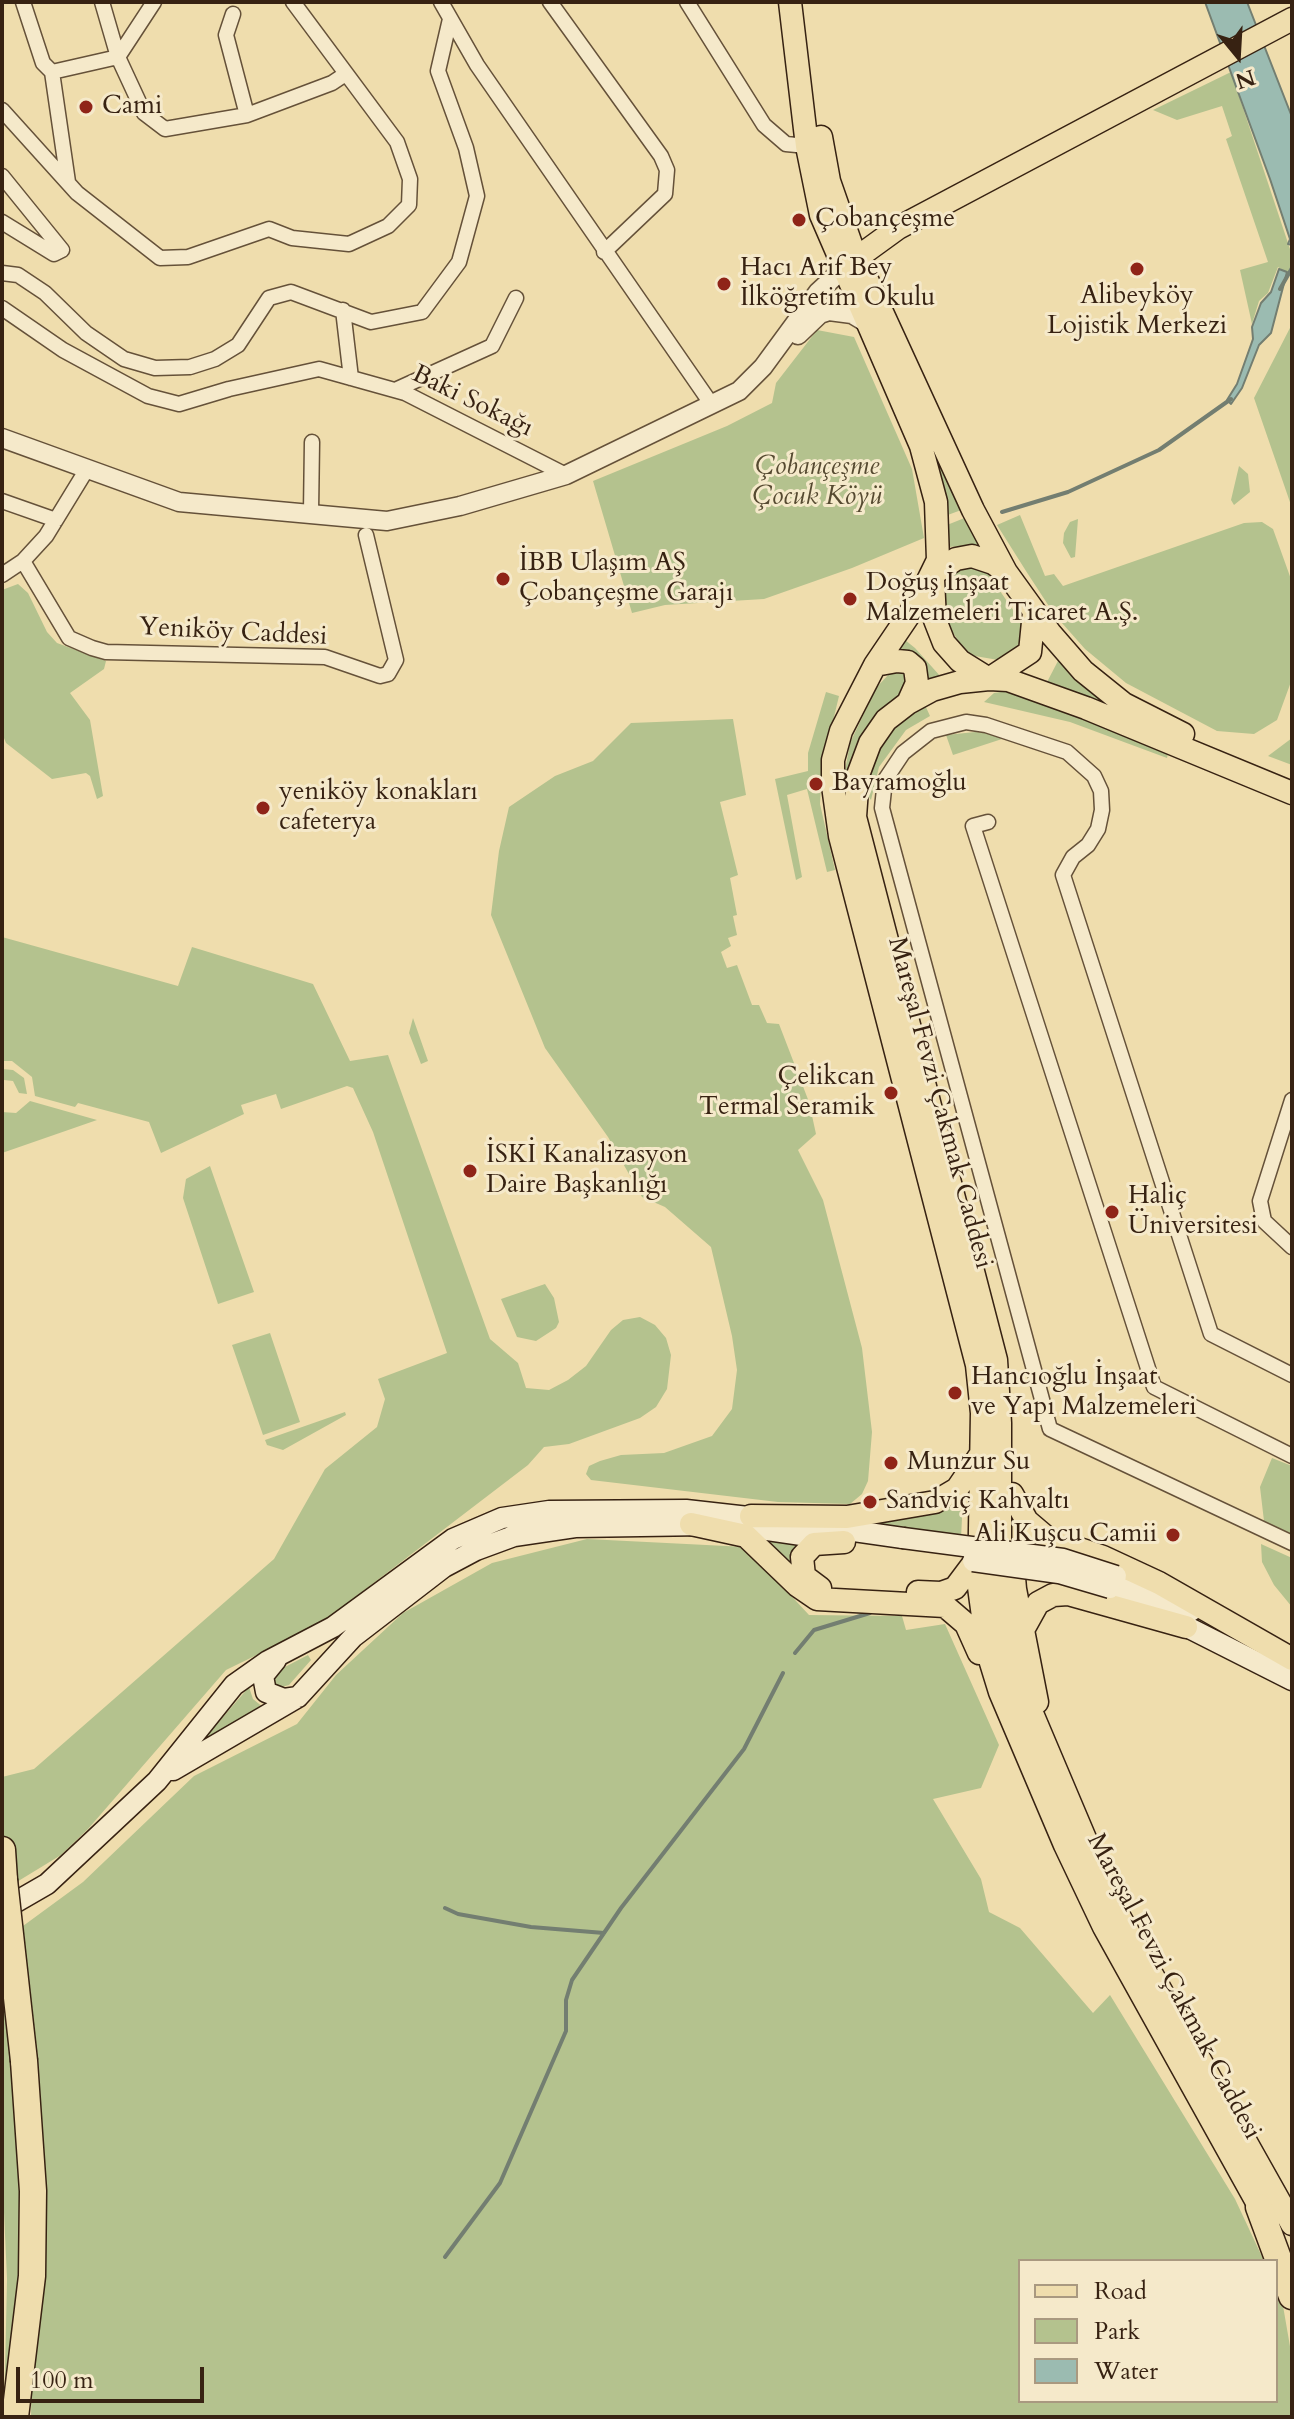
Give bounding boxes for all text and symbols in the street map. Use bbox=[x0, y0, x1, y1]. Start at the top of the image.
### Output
north arrow bbox=[1198, 16, 1278, 96]
text: N bbox=[1232, 62, 1259, 96]
place label: Cami bbox=[102, 91, 162, 123]
marker: Cami bbox=[77, 98, 95, 116]
place label: Çobançeşme bbox=[815, 204, 955, 236]
marker: Çobançeşme bbox=[790, 211, 808, 229]
place label: Hacı Arif Bey İlköğretim Okulu bbox=[740, 253, 935, 314]
marker: Alibeyköy Lojistik Merkezi bbox=[1128, 260, 1146, 278]
marker: Hacı Arif Bey İlköğretim Okulu bbox=[715, 275, 733, 293]
place label: Alibeyköy Lojistik Merkezi bbox=[1047, 281, 1227, 342]
street label: Baki Sokağı bbox=[406, 359, 538, 445]
park label: Çobançeşme Çocuk Köyü bbox=[752, 452, 882, 514]
place label: İBB Ulaşım AŞ Çobançeşme Garajı bbox=[519, 548, 733, 610]
place label: Doğuş İnşaat Malzemeleri Ticaret A.Ş. bbox=[866, 568, 1138, 630]
marker: İBB Ulaşım AŞ Çobançeşme Garajı bbox=[494, 570, 512, 588]
marker: Doğuş İnşaat Malzemeleri Ticaret A.Ş. bbox=[841, 590, 859, 608]
street label: Yeniköy Caddesi bbox=[138, 612, 328, 654]
place label: Bayramoğlu bbox=[832, 768, 967, 800]
marker: Bayramoğlu bbox=[807, 775, 825, 793]
place label: yeniköy konakları cafeterya bbox=[279, 777, 478, 838]
marker: yeniköy konakları cafeterya bbox=[254, 799, 272, 817]
street label: Mareşal Fevzi Çakmak Caddesi bbox=[880, 934, 998, 1272]
place label: Çelikcan Termal Seramik bbox=[699, 1062, 875, 1124]
marker: Çelikcan Termal Seramik bbox=[882, 1084, 900, 1102]
place label: İSKİ Kanalizasyon Daire Başkanlığı bbox=[486, 1140, 688, 1202]
marker: İSKİ Kanalizasyon Daire Başkanlığı bbox=[461, 1162, 479, 1180]
place label: Haliç Üniversitesi bbox=[1128, 1181, 1258, 1242]
marker: Haliç Üniversitesi bbox=[1103, 1203, 1121, 1221]
place label: Hancıoğlu İnşaat ve Yapı Malzemeleri bbox=[971, 1362, 1196, 1424]
marker: Hancıoğlu İnşaat ve Yapı Malzemeleri bbox=[946, 1384, 964, 1402]
place label: Munzur Su bbox=[907, 1447, 1030, 1479]
marker: Munzur Su bbox=[882, 1454, 900, 1472]
place label: Sandviç Kahvaltı bbox=[886, 1486, 1070, 1518]
marker: Sandviç Kahvaltı bbox=[861, 1493, 879, 1511]
place label: Ali Kuşcu Camii bbox=[974, 1519, 1157, 1551]
marker: Ali Kuşcu Camii bbox=[1164, 1526, 1182, 1544]
street label: Mareşal Fevzi Çakmak Caddesi bbox=[1079, 1829, 1267, 2145]
legend bbox=[1018, 2259, 1278, 2403]
text: Road bbox=[1094, 2275, 1147, 2308]
text: Park bbox=[1094, 2315, 1140, 2348]
scale bar bbox=[20, 2351, 208, 2401]
text: Water bbox=[1094, 2355, 1158, 2388]
text: 100 m bbox=[30, 2364, 94, 2397]

